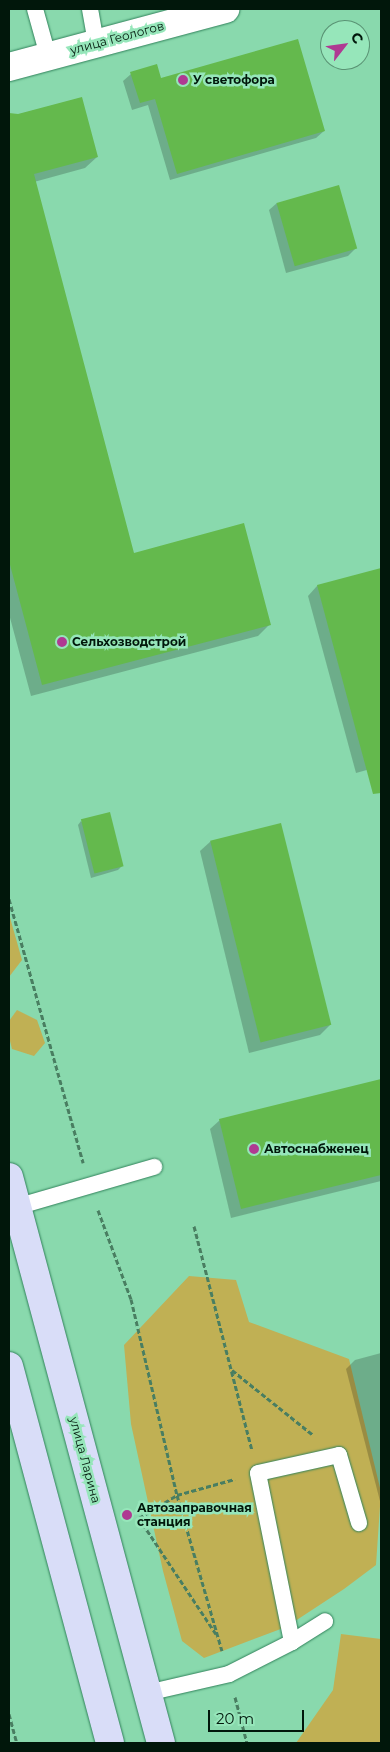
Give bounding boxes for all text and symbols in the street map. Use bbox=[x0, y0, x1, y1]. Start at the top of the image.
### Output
street label: улица Геологов bbox=[68, 19, 166, 57]
north arrow bbox=[320, 20, 370, 70]
text: С bbox=[347, 29, 367, 47]
place label: У светофора bbox=[193, 73, 275, 87]
marker: У светофора bbox=[177, 74, 189, 86]
place label: Сельхозводстрой bbox=[72, 635, 186, 649]
marker: Сельхозводстрой bbox=[56, 636, 68, 648]
place label: Автоснабженец bbox=[264, 1142, 369, 1156]
marker: Автоснабженец bbox=[248, 1143, 260, 1155]
street label: улица Ларина bbox=[67, 1415, 103, 1505]
place label: Автозаправочная станция bbox=[137, 1501, 252, 1529]
marker: Автозаправочная станция bbox=[121, 1509, 133, 1521]
scale bar bbox=[210, 1700, 306, 1732]
text: 20 m bbox=[216, 1709, 254, 1728]

